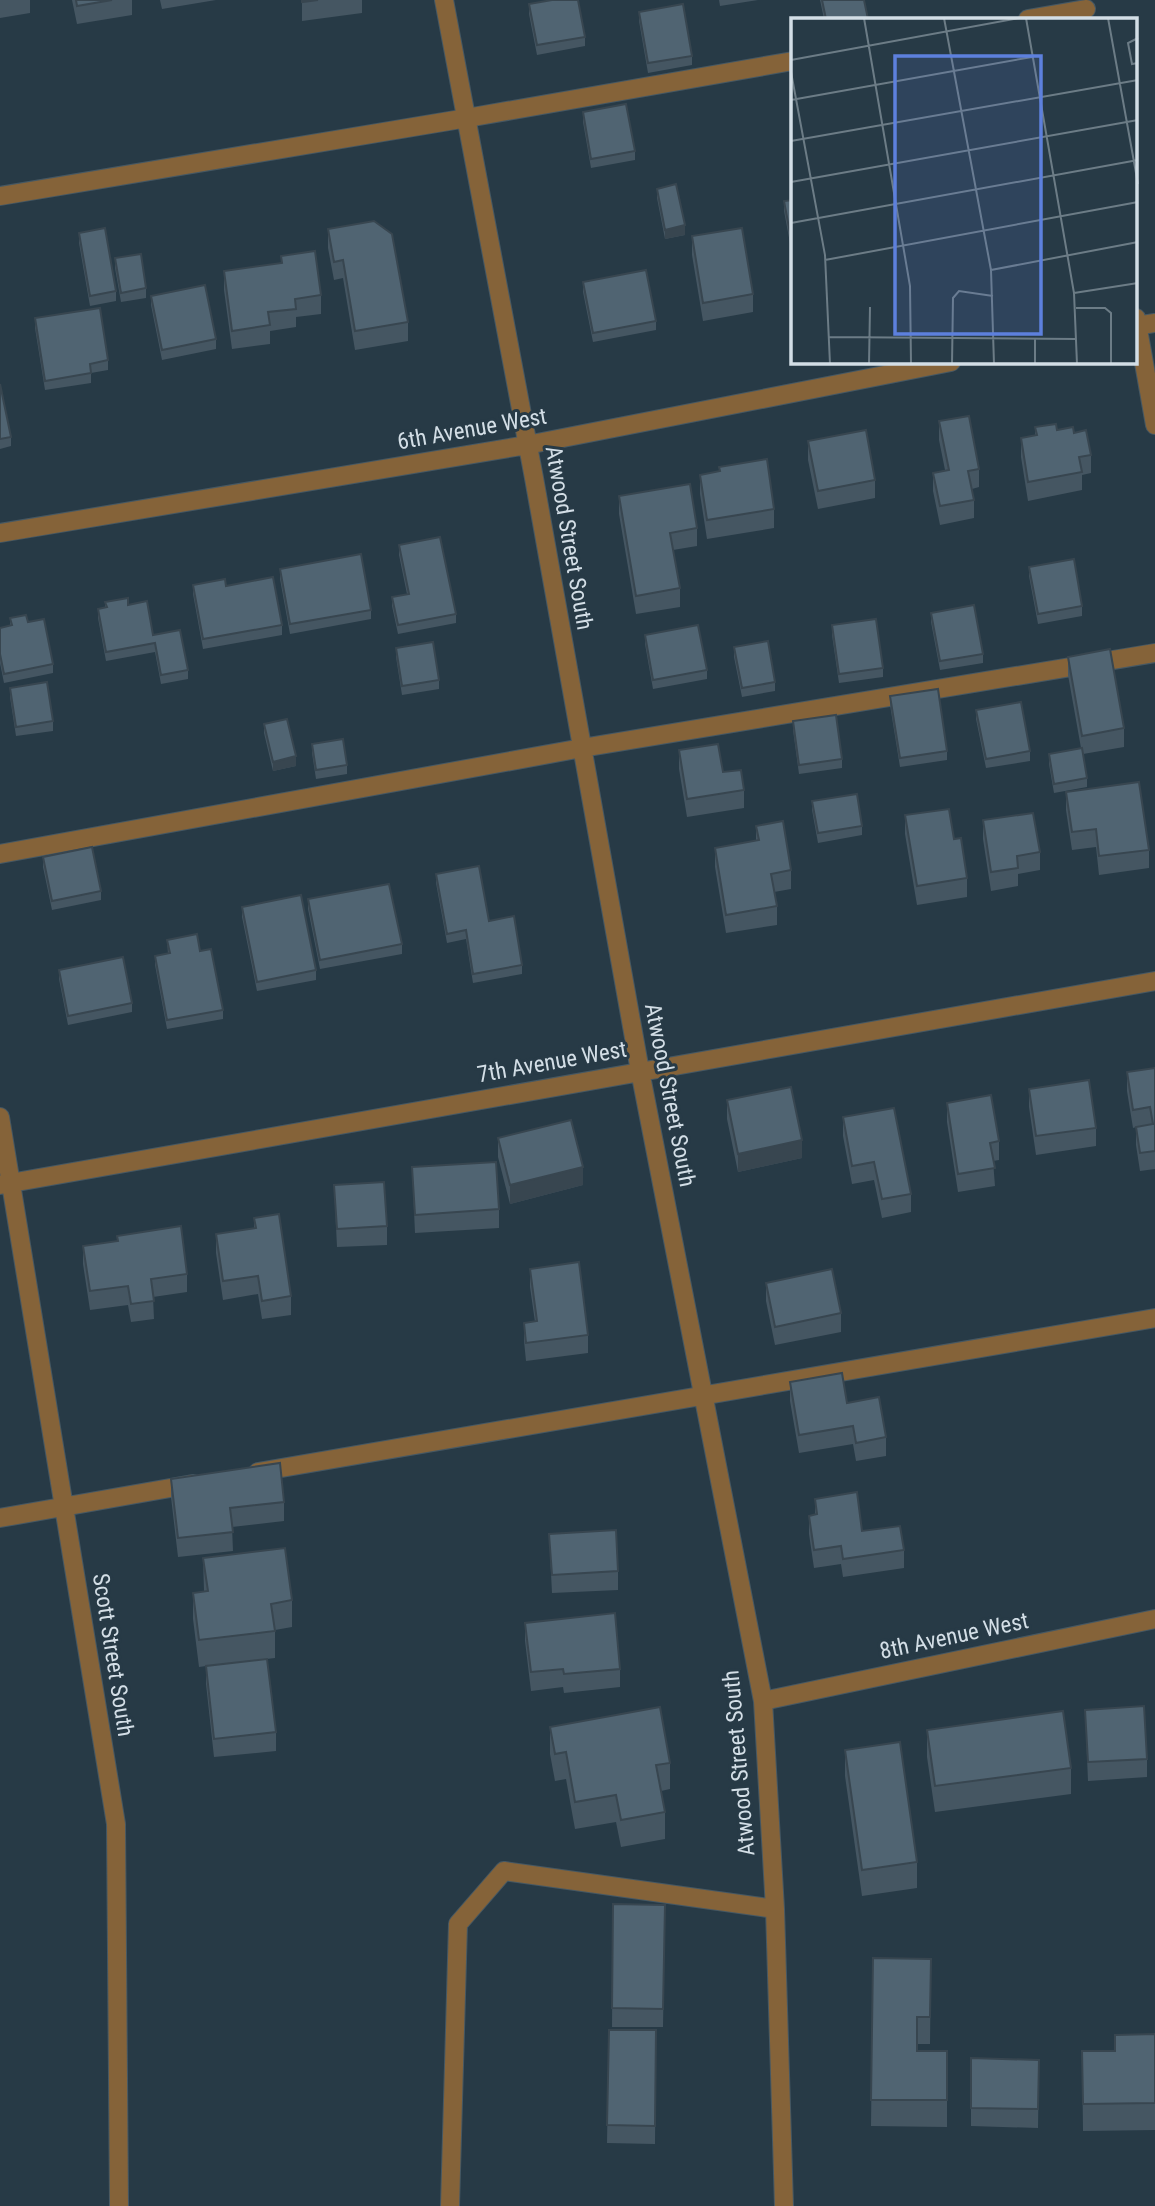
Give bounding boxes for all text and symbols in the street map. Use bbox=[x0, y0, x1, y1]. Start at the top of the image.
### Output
inset map bbox=[791, 18, 1138, 364]
street label: 6th Avenue West bbox=[395, 403, 549, 455]
street label: Atwood Street South bbox=[540, 444, 598, 632]
street label: Atwood Street South bbox=[639, 1001, 701, 1189]
street label: 7th Avenue West bbox=[475, 1036, 629, 1088]
street label: Scott Street South bbox=[87, 1572, 139, 1738]
street label: 8th Avenue West bbox=[877, 1607, 1031, 1665]
street label: Atwood Street South bbox=[717, 1669, 761, 1857]

